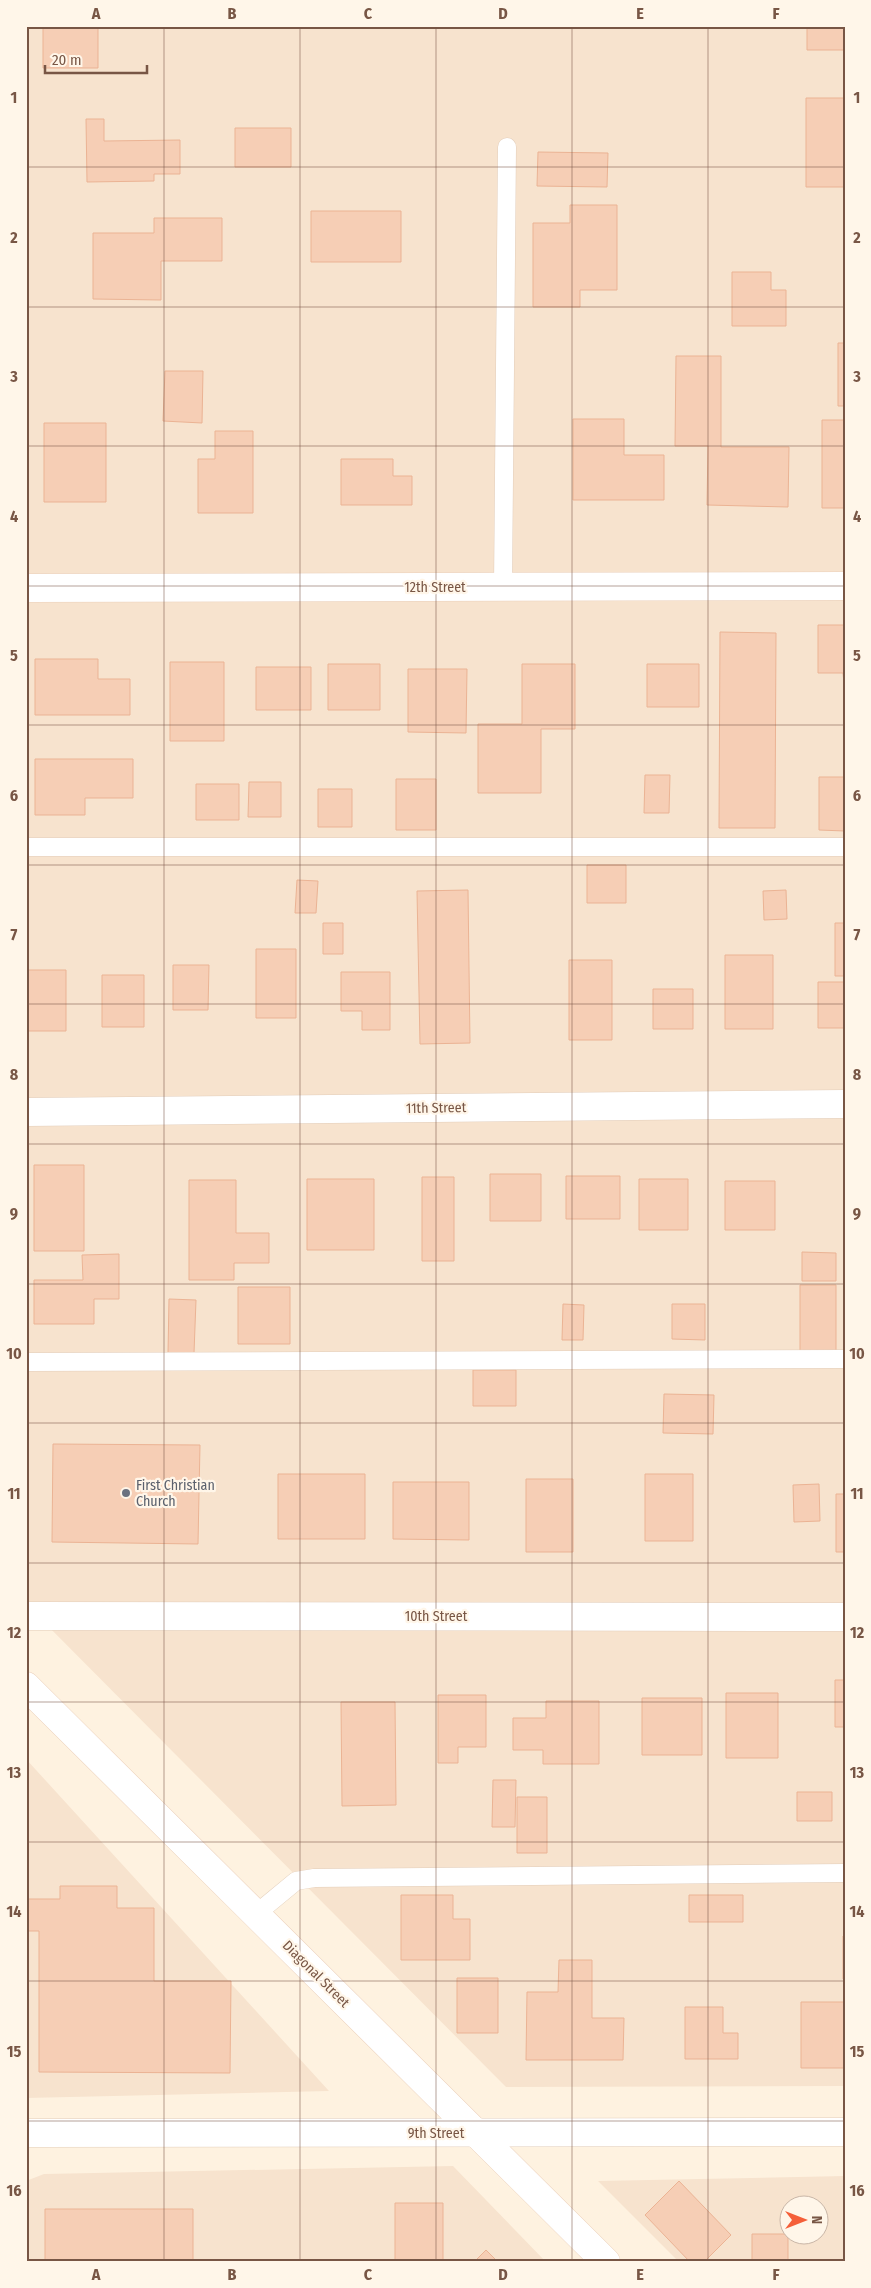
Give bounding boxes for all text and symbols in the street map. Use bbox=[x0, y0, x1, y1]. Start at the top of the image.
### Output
text: A bbox=[91, 4, 101, 23]
text: B bbox=[228, 4, 237, 23]
text: C bbox=[364, 4, 373, 23]
text: D bbox=[498, 4, 508, 23]
text: E bbox=[636, 4, 644, 23]
text: F bbox=[772, 4, 780, 23]
scale bar bbox=[45, 42, 148, 74]
text: 20 m bbox=[52, 51, 82, 69]
text: 1 bbox=[11, 88, 17, 107]
text: 1 bbox=[854, 88, 860, 107]
text: 2 bbox=[9, 228, 18, 247]
text: 2 bbox=[852, 228, 861, 247]
text: 3 bbox=[9, 367, 18, 386]
text: 3 bbox=[852, 367, 861, 386]
text: 4 bbox=[10, 507, 18, 526]
text: 4 bbox=[853, 507, 861, 526]
street label: 12th Street bbox=[404, 579, 466, 596]
text: 5 bbox=[10, 646, 18, 665]
text: 5 bbox=[853, 646, 861, 665]
text: 6 bbox=[10, 786, 18, 805]
text: 6 bbox=[853, 786, 861, 805]
text: 7 bbox=[11, 925, 18, 944]
text: 7 bbox=[854, 925, 861, 944]
text: 8 bbox=[10, 1065, 19, 1084]
text: 8 bbox=[853, 1065, 862, 1084]
street label: 11th Street bbox=[406, 1099, 467, 1117]
text: 9 bbox=[10, 1204, 18, 1223]
text: 9 bbox=[853, 1204, 861, 1223]
text: 10 bbox=[6, 1344, 22, 1363]
text: 10 bbox=[849, 1344, 865, 1363]
place label: First Christian Church bbox=[136, 1477, 215, 1510]
text: 11 bbox=[7, 1484, 21, 1503]
text: 11 bbox=[850, 1484, 864, 1503]
marker: First Christian Church bbox=[120, 1487, 132, 1499]
street label: 10th Street bbox=[405, 1608, 468, 1625]
text: 12 bbox=[7, 1623, 22, 1642]
text: 12 bbox=[850, 1623, 865, 1642]
text: 13 bbox=[7, 1763, 22, 1782]
text: 13 bbox=[850, 1763, 865, 1782]
text: 14 bbox=[7, 1902, 22, 1921]
text: 14 bbox=[850, 1902, 865, 1921]
street label: Diagonal Street bbox=[279, 1937, 353, 2011]
text: 15 bbox=[7, 2042, 21, 2061]
text: 15 bbox=[850, 2042, 864, 2061]
street label: 9th Street bbox=[408, 2125, 465, 2142]
text: 16 bbox=[6, 2181, 22, 2200]
text: 16 bbox=[849, 2181, 865, 2200]
north arrow bbox=[778, 2196, 828, 2246]
text: N bbox=[808, 2216, 825, 2224]
text: A bbox=[91, 2265, 101, 2284]
text: B bbox=[228, 2265, 237, 2284]
text: C bbox=[364, 2265, 373, 2284]
text: D bbox=[498, 2265, 508, 2284]
text: E bbox=[636, 2265, 644, 2284]
text: F bbox=[772, 2265, 780, 2284]

